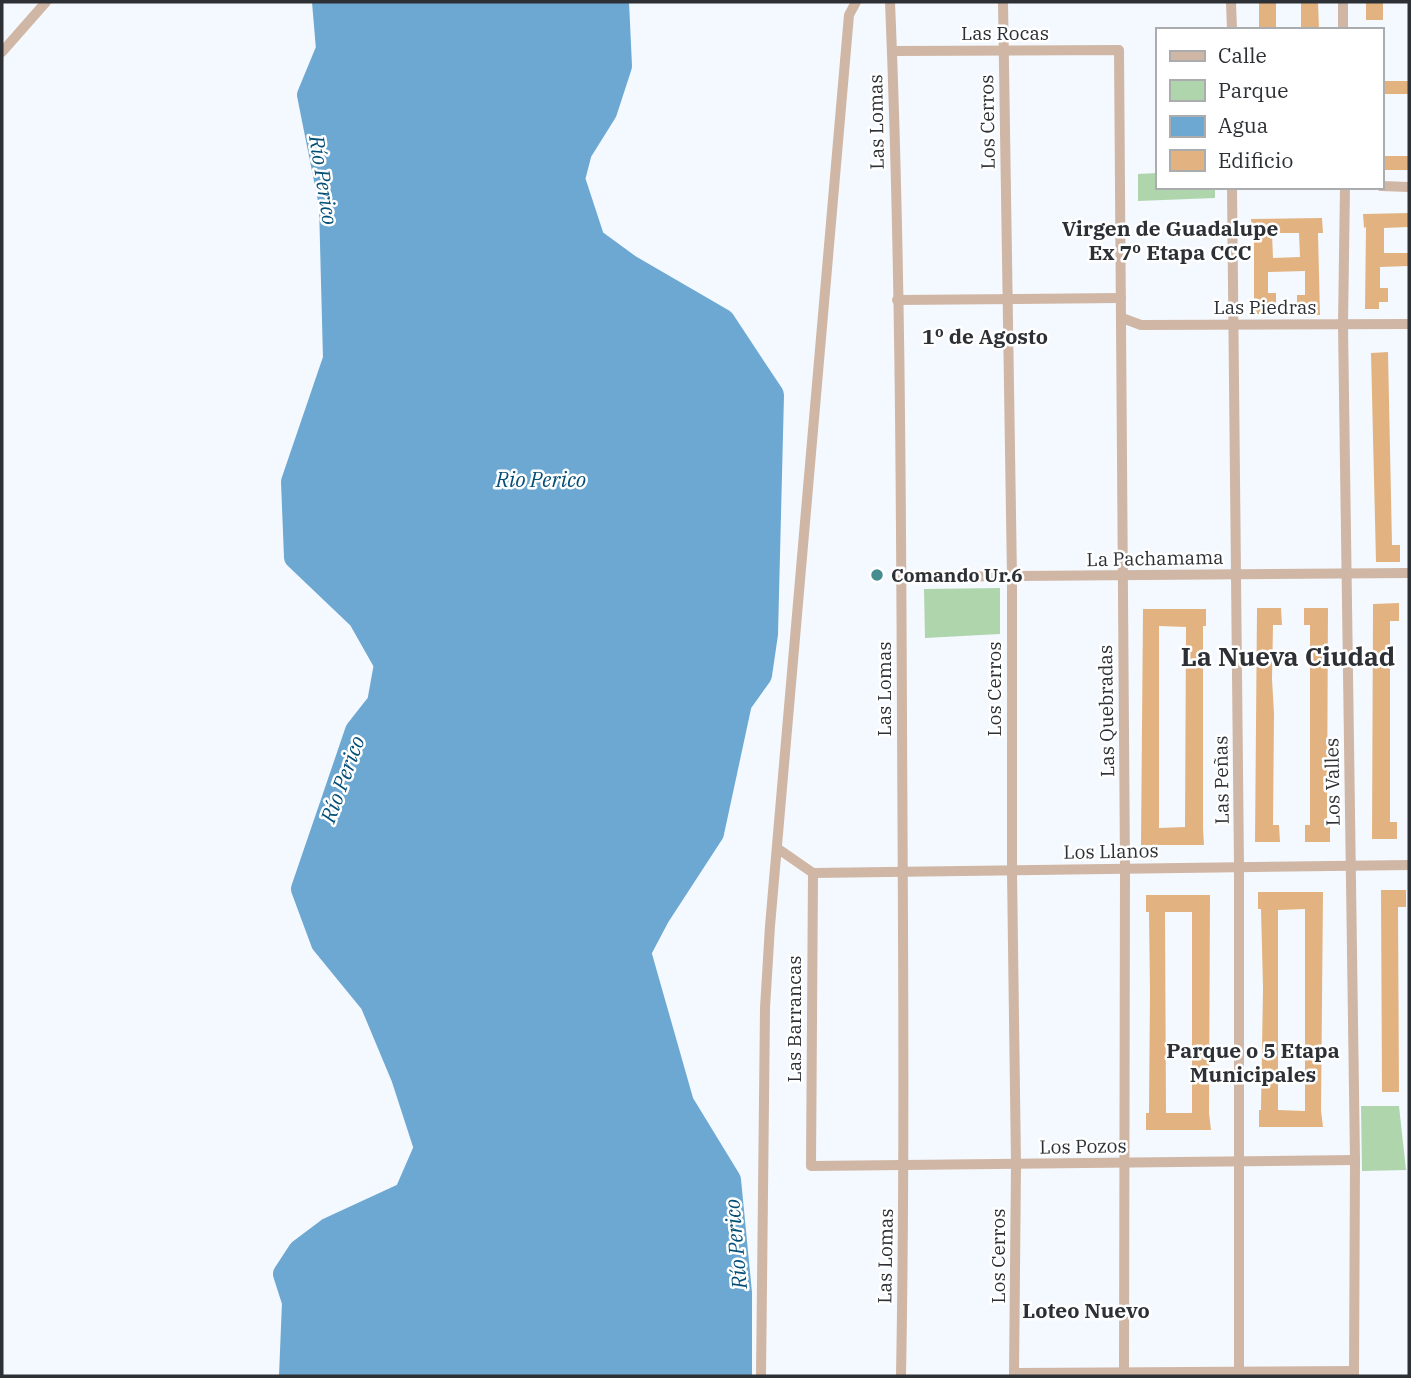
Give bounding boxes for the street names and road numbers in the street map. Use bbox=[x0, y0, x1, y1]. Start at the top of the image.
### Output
street label: Las Rocas bbox=[961, 21, 1049, 45]
street label: Las Lomas bbox=[863, 74, 889, 170]
street label: Los Cerros bbox=[974, 74, 1000, 170]
street label: Las Piedras bbox=[1213, 295, 1317, 319]
street label: La Pachamama bbox=[1086, 545, 1224, 571]
street label: Las Lomas bbox=[872, 641, 896, 737]
street label: Los Cerros bbox=[982, 642, 1006, 736]
street label: Las Quebradas bbox=[1093, 645, 1119, 777]
street label: Las Peñas bbox=[1208, 735, 1234, 825]
street label: Los Valles bbox=[1319, 738, 1345, 826]
street label: Los Llanos bbox=[1063, 838, 1159, 864]
street label: Las Barrancas bbox=[782, 955, 806, 1083]
street label: Los Pozos bbox=[1039, 1133, 1127, 1159]
street label: Las Lomas bbox=[872, 1208, 898, 1304]
street label: Los Cerros bbox=[986, 1209, 1010, 1303]

